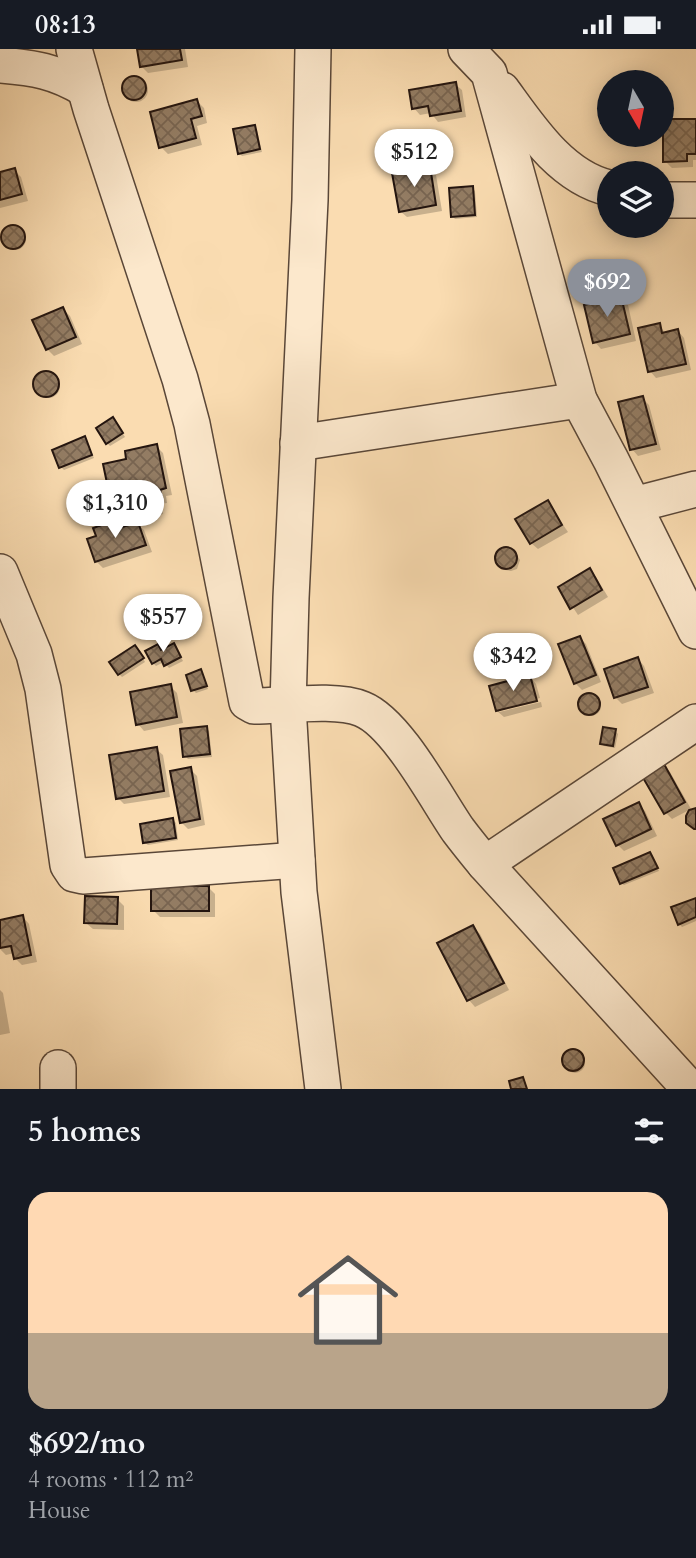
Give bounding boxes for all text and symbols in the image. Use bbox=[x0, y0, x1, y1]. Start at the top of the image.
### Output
text: 08:13 bbox=[35, 7, 96, 42]
north arrow bbox=[597, 70, 674, 147]
map controls bbox=[597, 70, 674, 238]
pin: $512 bbox=[373, 129, 455, 189]
text: $512 bbox=[390, 136, 438, 167]
button: layers bbox=[597, 161, 674, 238]
pin: $692 bbox=[566, 259, 648, 319]
text: $692 bbox=[583, 266, 631, 297]
pin: $1,310 bbox=[58, 481, 172, 540]
text: $1,310 bbox=[82, 487, 148, 518]
pin: $557 bbox=[122, 595, 204, 654]
text: $557 bbox=[139, 601, 187, 632]
pin: $342 bbox=[472, 633, 554, 693]
text: $342 bbox=[489, 640, 537, 671]
text: 5 homes bbox=[28, 1111, 141, 1152]
icon: filters bbox=[630, 1112, 668, 1150]
icon: home bbox=[285, 1237, 411, 1363]
text: $692/mo bbox=[28, 1423, 145, 1464]
text: 4 rooms · 112 m² bbox=[28, 1464, 193, 1495]
text: House bbox=[28, 1495, 90, 1526]

